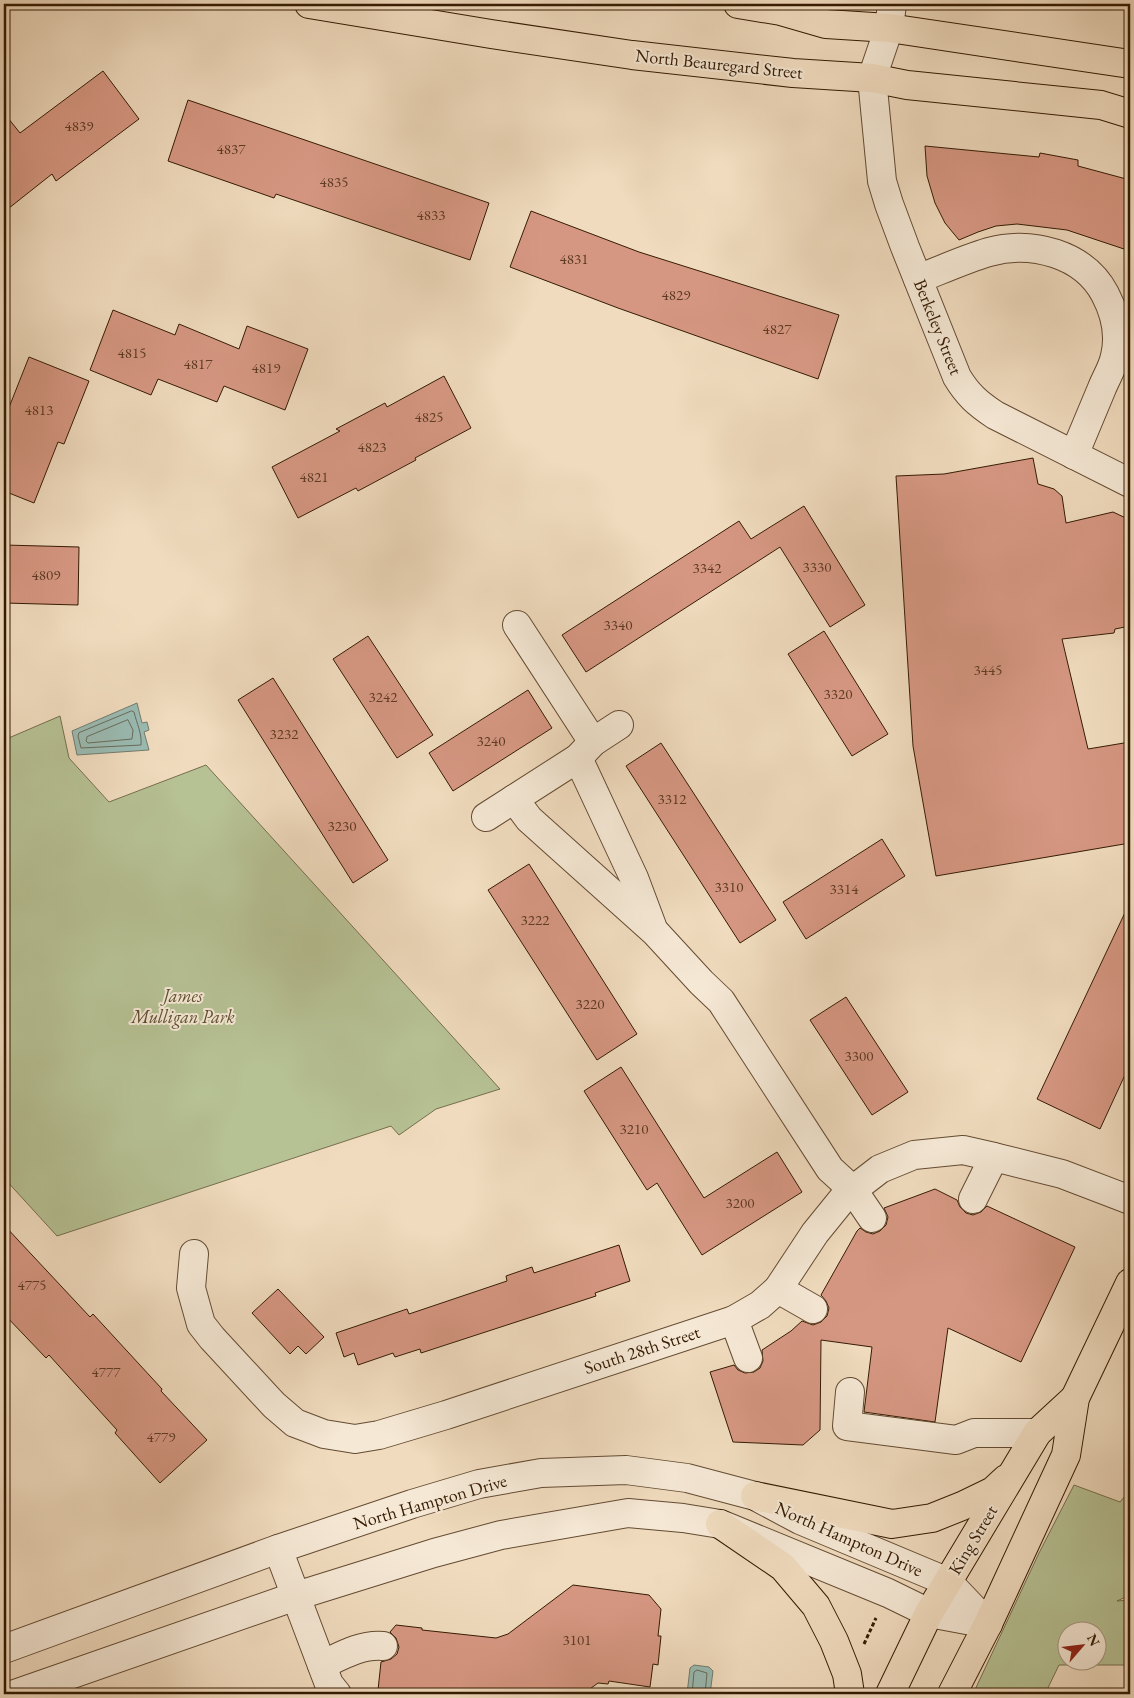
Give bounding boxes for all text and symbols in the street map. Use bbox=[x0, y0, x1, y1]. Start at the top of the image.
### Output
street label: North Beauregard Street bbox=[634, 43, 804, 84]
house number: 4839 bbox=[65, 116, 93, 135]
house number: 4837 bbox=[217, 139, 246, 158]
house number: 4835 bbox=[320, 172, 348, 191]
house number: 4833 bbox=[417, 205, 445, 224]
house number: 4831 bbox=[560, 249, 588, 268]
street label: Berkeley Street bbox=[909, 275, 968, 378]
house number: 4829 bbox=[662, 285, 690, 304]
house number: 4827 bbox=[763, 319, 792, 338]
house number: 4815 bbox=[118, 343, 146, 362]
house number: 4817 bbox=[184, 354, 213, 373]
house number: 4819 bbox=[252, 358, 280, 377]
house number: 4813 bbox=[25, 400, 53, 419]
house number: 4825 bbox=[415, 407, 443, 426]
house number: 4823 bbox=[358, 437, 386, 456]
house number: 4821 bbox=[300, 467, 328, 486]
house number: 3330 bbox=[803, 557, 831, 576]
house number: 3342 bbox=[693, 558, 722, 577]
house number: 4809 bbox=[32, 565, 60, 584]
house number: 3340 bbox=[604, 615, 632, 634]
house number: 3445 bbox=[974, 660, 1002, 679]
house number: 3320 bbox=[824, 684, 852, 703]
house number: 3242 bbox=[369, 687, 398, 706]
house number: 3232 bbox=[270, 724, 299, 743]
house number: 3240 bbox=[477, 731, 505, 750]
house number: 3312 bbox=[658, 789, 687, 808]
house number: 3230 bbox=[328, 816, 356, 835]
house number: 3310 bbox=[715, 877, 743, 896]
house number: 3314 bbox=[830, 879, 859, 898]
house number: 3222 bbox=[521, 910, 550, 929]
park label: James Mulligan Park bbox=[130, 984, 235, 1029]
house number: 3220 bbox=[576, 994, 604, 1013]
house number: 3300 bbox=[845, 1046, 873, 1065]
house number: 3210 bbox=[620, 1119, 648, 1138]
house number: 3200 bbox=[726, 1193, 754, 1212]
house number: 4775 bbox=[18, 1275, 46, 1294]
street label: South 28th Street bbox=[581, 1320, 703, 1379]
house number: 4777 bbox=[92, 1362, 121, 1381]
house number: 4779 bbox=[147, 1427, 175, 1446]
street label: North Hampton Drive bbox=[350, 1469, 509, 1534]
street label: North Hampton Drive bbox=[772, 1496, 926, 1581]
street label: King Street bbox=[943, 1500, 1002, 1579]
north arrow bbox=[1056, 1620, 1106, 1670]
house number: 3101 bbox=[563, 1630, 591, 1649]
text: N bbox=[1083, 1631, 1104, 1650]

